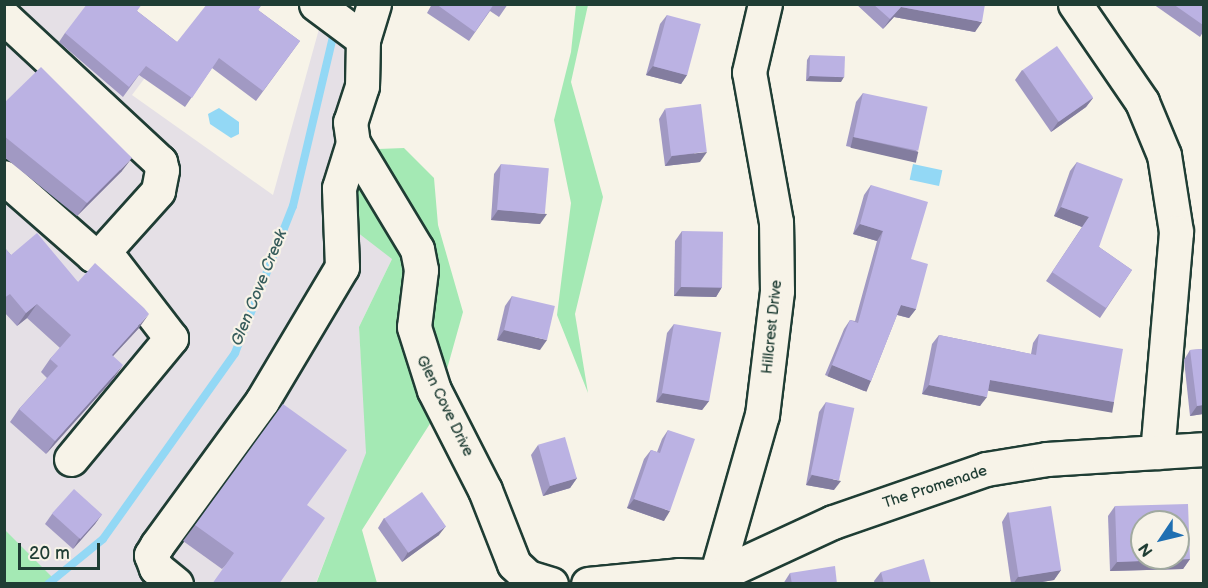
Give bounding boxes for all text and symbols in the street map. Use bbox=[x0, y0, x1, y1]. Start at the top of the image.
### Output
water label: Glen Cove Creek bbox=[228, 227, 292, 349]
street label: Hillcrest Drive bbox=[758, 279, 786, 375]
street label: Glen Cove Drive bbox=[413, 353, 477, 459]
street label: The Promenade bbox=[881, 462, 989, 512]
north arrow bbox=[1130, 510, 1190, 570]
scale bar bbox=[21, 531, 104, 569]
text: N bbox=[1135, 539, 1158, 560]
text: 20 m bbox=[29, 543, 70, 564]

